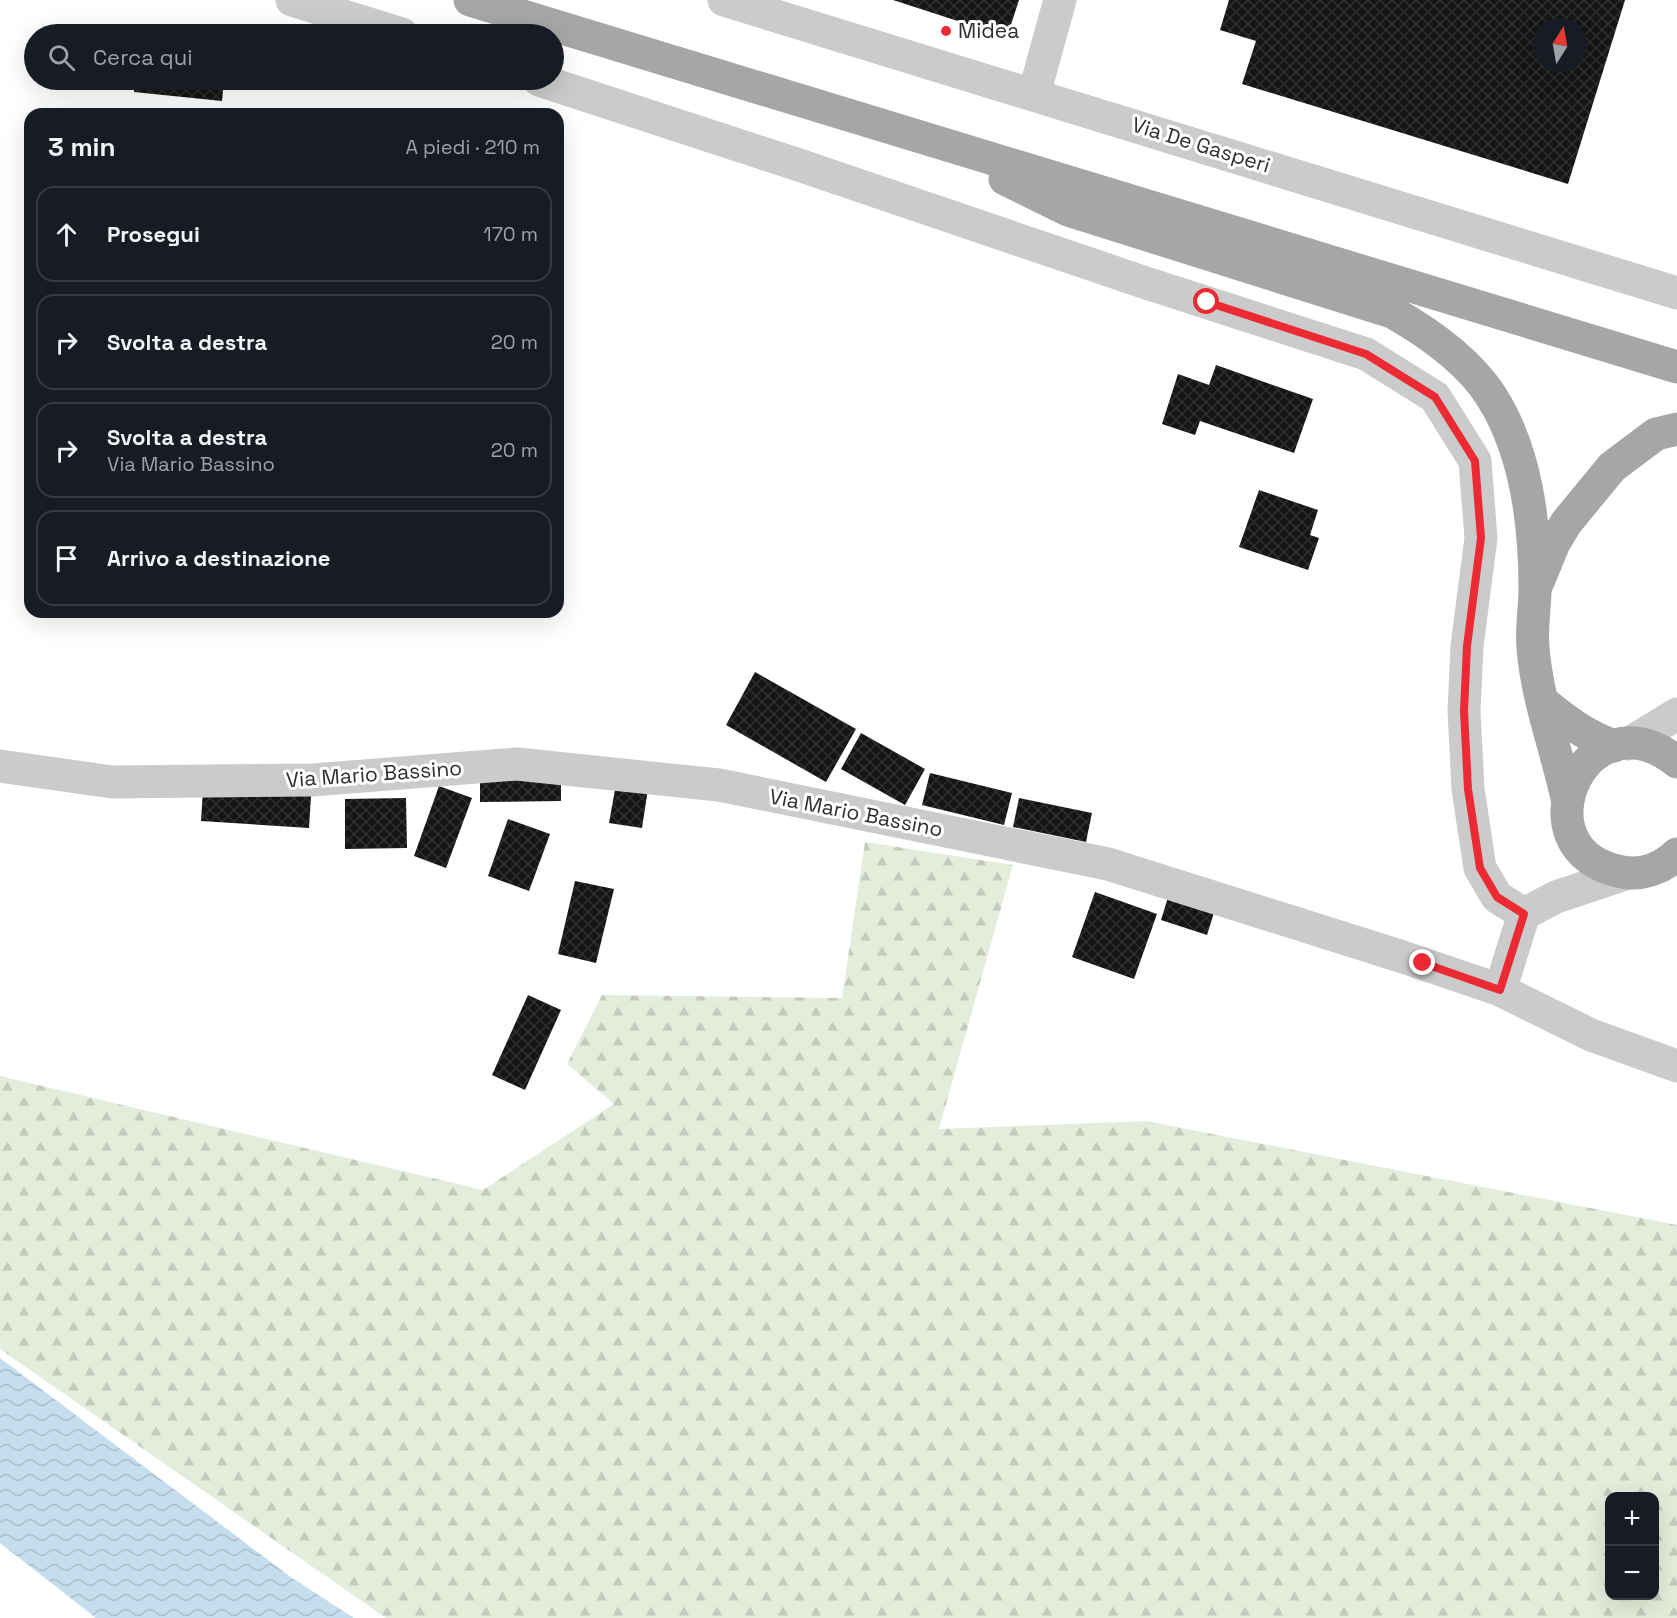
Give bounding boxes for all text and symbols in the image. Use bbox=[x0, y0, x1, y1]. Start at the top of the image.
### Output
place label: Midea bbox=[958, 17, 1019, 44]
north arrow bbox=[1533, 18, 1587, 72]
search box bbox=[24, 24, 564, 90]
marker: Midea bbox=[939, 24, 953, 38]
icon: search bbox=[45, 41, 78, 74]
text: Cerca qui bbox=[93, 43, 193, 71]
street label: Via De Gasperi bbox=[1129, 111, 1274, 178]
text: 3 min bbox=[48, 130, 116, 164]
text: A piedi · 210 m bbox=[406, 134, 540, 160]
icon: ahead bbox=[50, 218, 83, 251]
text: Prosegui bbox=[107, 220, 200, 248]
text: 170 m bbox=[483, 221, 538, 247]
route start bbox=[1193, 288, 1219, 314]
icon: right bbox=[50, 326, 83, 359]
text: Svolta a destra bbox=[107, 328, 267, 356]
text: 20 m bbox=[491, 329, 538, 355]
text: Svolta a destra bbox=[107, 423, 267, 451]
icon: right bbox=[50, 434, 83, 467]
text: 20 m bbox=[491, 437, 538, 463]
text: Via Mario Bassino bbox=[107, 451, 275, 477]
icon: arrive bbox=[50, 542, 83, 575]
text: Arrivo a destinazione bbox=[107, 544, 330, 572]
street label: Via Mario Bassino bbox=[285, 754, 463, 793]
street label: Via Mario Bassino bbox=[767, 782, 945, 843]
route end bbox=[1409, 949, 1435, 975]
map controls bbox=[1605, 1492, 1659, 1600]
button: + bbox=[1605, 1492, 1659, 1546]
button: − bbox=[1605, 1546, 1659, 1600]

